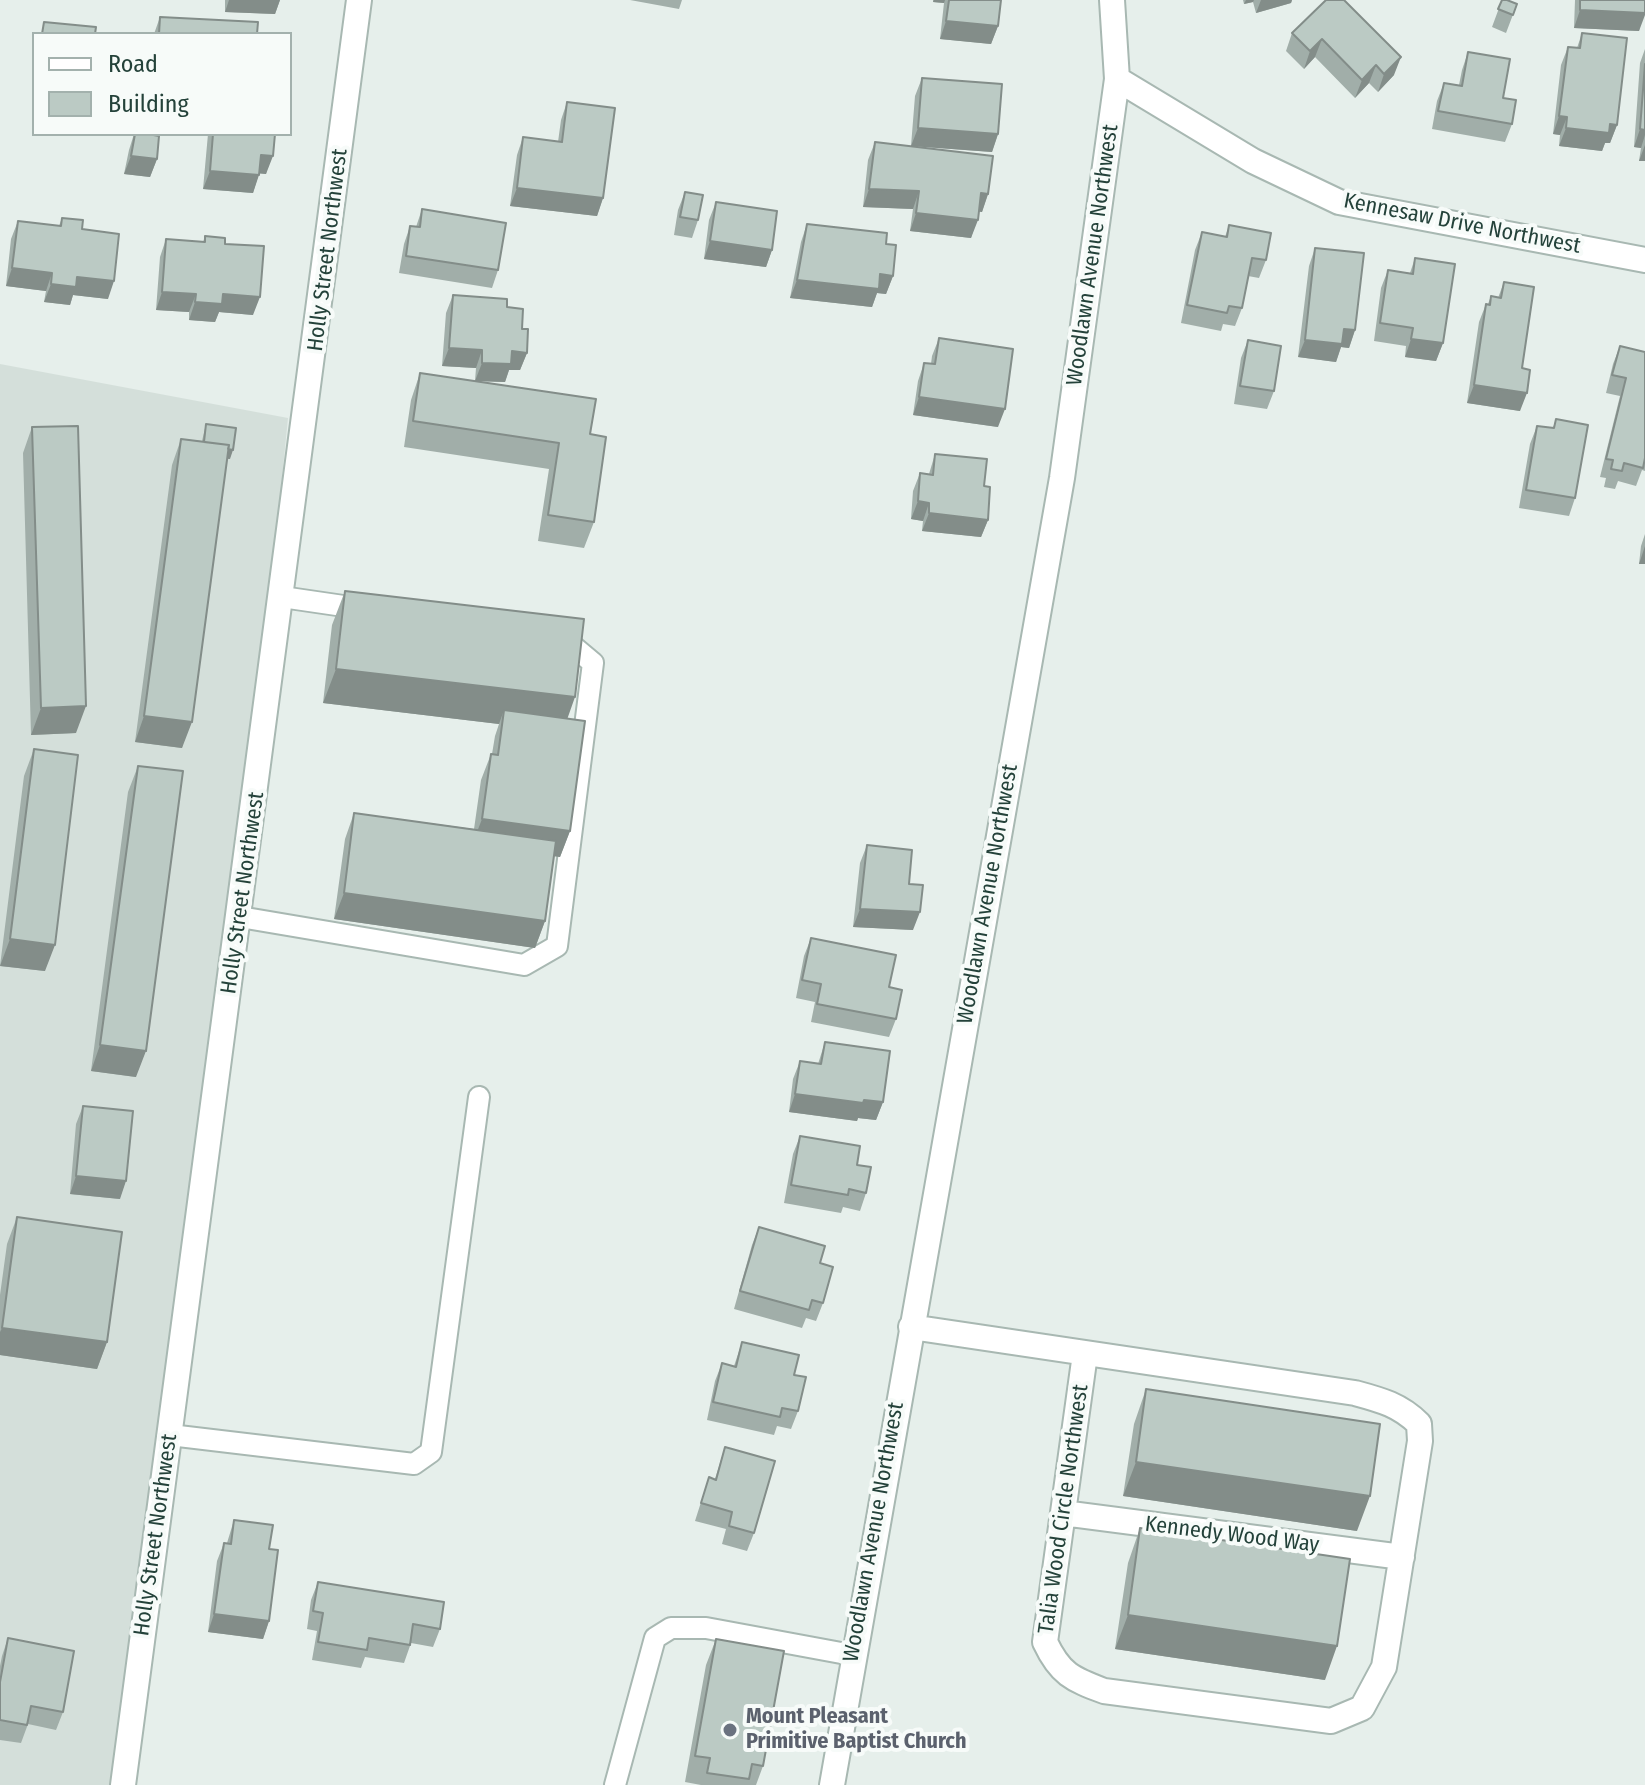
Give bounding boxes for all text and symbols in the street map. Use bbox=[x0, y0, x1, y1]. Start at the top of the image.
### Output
legend bbox=[32, 32, 292, 136]
text: Road bbox=[108, 50, 158, 78]
text: Building bbox=[108, 90, 189, 118]
street label: Woodlawn Avenue Northwest bbox=[1062, 123, 1124, 387]
street label: Holly Street Northwest bbox=[302, 147, 354, 353]
street label: Kennesaw Drive Northwest bbox=[1341, 188, 1583, 260]
street label: Woodlawn Avenue Northwest bbox=[952, 762, 1024, 1026]
street label: Holly Street Northwest bbox=[216, 790, 270, 996]
street label: Talia Wood Circle Northwest bbox=[1033, 1383, 1095, 1635]
street label: Woodlawn Avenue Northwest bbox=[838, 1400, 910, 1664]
street label: Holly Street Northwest bbox=[129, 1432, 183, 1638]
street label: Kennedy Wood Way bbox=[1143, 1511, 1321, 1559]
place label: Mount Pleasant Primitive Baptist Church bbox=[746, 1704, 966, 1756]
marker: Mount Pleasant Primitive Baptist Church bbox=[721, 1721, 739, 1739]

